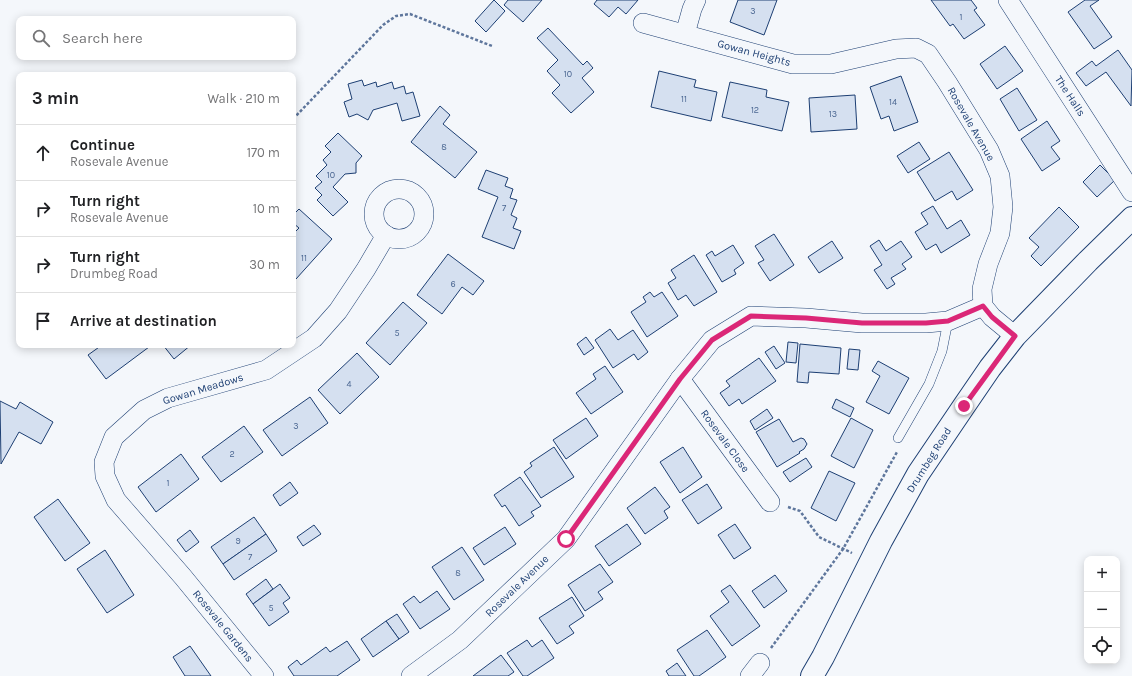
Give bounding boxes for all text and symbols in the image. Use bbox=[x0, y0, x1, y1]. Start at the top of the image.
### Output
house number: 3 bbox=[750, 6, 756, 16]
house number: 1 bbox=[960, 12, 963, 22]
search box bbox=[16, 16, 296, 60]
icon: search bbox=[30, 27, 52, 49]
text: Search here bbox=[62, 29, 143, 47]
street label: Gowan Heights bbox=[716, 37, 792, 69]
house number: 10 bbox=[564, 69, 572, 79]
street label: The Halls bbox=[1052, 73, 1088, 119]
street label: Rosevale Avenue bbox=[945, 85, 998, 164]
text: 3 min bbox=[32, 88, 79, 108]
text: Walk · 210 m bbox=[207, 91, 280, 106]
house number: 11 bbox=[681, 94, 687, 104]
house number: 14 bbox=[889, 97, 897, 107]
house number: 12 bbox=[751, 105, 759, 115]
house number: 13 bbox=[829, 109, 837, 119]
text: Continue bbox=[70, 136, 135, 154]
icon: ahead bbox=[32, 142, 54, 164]
house number: 8 bbox=[441, 142, 447, 152]
text: 170 m bbox=[247, 145, 280, 160]
text: Rosevale Avenue bbox=[70, 154, 168, 169]
house number: 10 bbox=[327, 170, 335, 180]
text: Turn right bbox=[70, 192, 140, 210]
icon: right bbox=[32, 198, 54, 220]
text: 10 m bbox=[253, 201, 280, 216]
house number: 7 bbox=[502, 203, 507, 213]
text: Rosevale Avenue bbox=[70, 210, 168, 225]
text: Turn right bbox=[70, 248, 140, 266]
house number: 11 bbox=[301, 253, 307, 263]
icon: right bbox=[32, 254, 54, 276]
text: 30 m bbox=[249, 257, 280, 272]
text: Drumbeg Road bbox=[70, 266, 158, 281]
house number: 6 bbox=[450, 279, 456, 289]
icon: arrive bbox=[32, 310, 54, 332]
text: Arrive at destination bbox=[70, 312, 217, 330]
house number: 5 bbox=[394, 328, 400, 338]
street label: Gowan Meadows bbox=[161, 370, 245, 407]
house number: 4 bbox=[346, 379, 352, 389]
route end bbox=[955, 397, 973, 415]
street label: Rosevale Close bbox=[698, 407, 752, 475]
house number: 3 bbox=[293, 421, 299, 431]
street label: Drumbeg Road bbox=[904, 425, 954, 495]
house number: 2 bbox=[229, 449, 235, 459]
house number: 1 bbox=[167, 478, 170, 488]
route start bbox=[557, 530, 575, 548]
house number: 9 bbox=[235, 536, 241, 546]
house number: 7 bbox=[248, 552, 253, 562]
street label: Rosevale Avenue bbox=[483, 552, 552, 620]
map controls bbox=[1084, 556, 1120, 664]
button: + bbox=[1084, 556, 1120, 592]
house number: 8 bbox=[455, 568, 461, 578]
street label: Rosevale Gardens bbox=[190, 587, 256, 665]
button: − bbox=[1084, 592, 1120, 628]
house number: 5 bbox=[268, 603, 274, 613]
button: locate bbox=[1084, 628, 1120, 664]

